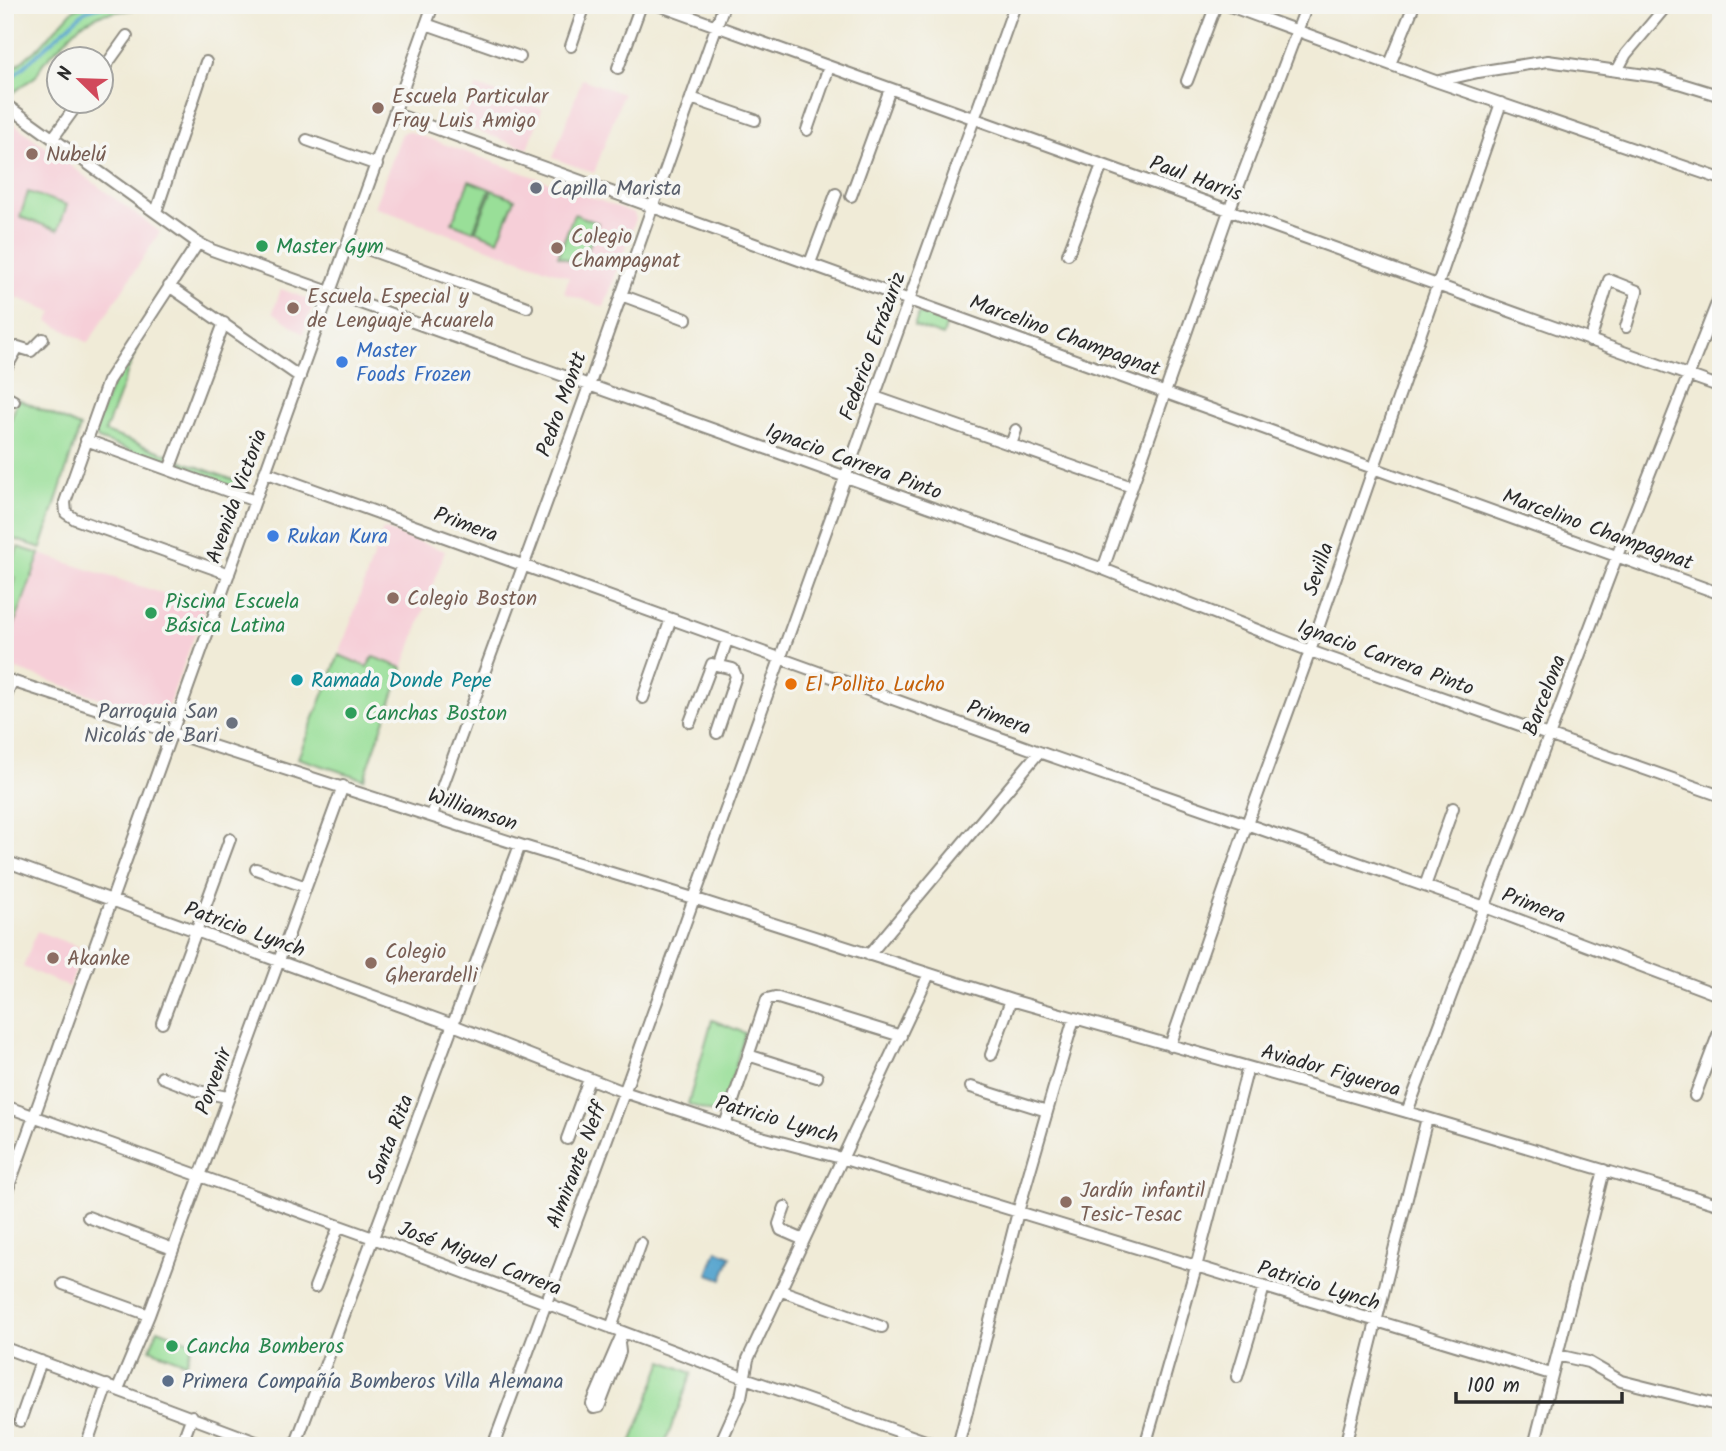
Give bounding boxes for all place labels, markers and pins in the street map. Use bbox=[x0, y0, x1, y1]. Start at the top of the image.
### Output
place label: Escuela Particular Fray Luis Amigo bbox=[392, 81, 549, 138]
marker: Escuela Particular Fray Luis Amigo bbox=[370, 100, 386, 116]
place label: Nubelú bbox=[46, 139, 107, 172]
marker: Nubelú bbox=[24, 146, 40, 162]
place label: Capilla Marista bbox=[550, 173, 681, 206]
marker: Capilla Marista bbox=[528, 180, 544, 196]
place label: Colegio Champagnat bbox=[571, 221, 681, 278]
place label: Master Gym bbox=[276, 231, 384, 264]
marker: Master Gym bbox=[254, 238, 270, 254]
marker: Colegio Champagnat bbox=[549, 240, 565, 256]
place label: Escuela Especial y de Lenguaje Acuarela bbox=[307, 281, 494, 338]
marker: Escuela Especial y de Lenguaje Acuarela bbox=[285, 300, 301, 316]
place label: Master Foods Frozen bbox=[356, 335, 471, 392]
marker: Master Foods Frozen bbox=[334, 354, 350, 370]
place label: Rukan Kura bbox=[287, 521, 388, 554]
marker: Rukan Kura bbox=[265, 528, 281, 544]
place label: Colegio Boston bbox=[407, 583, 537, 616]
place label: Piscina Escuela Básica Latina bbox=[165, 586, 299, 643]
marker: Colegio Boston bbox=[385, 590, 401, 606]
marker: Piscina Escuela Básica Latina bbox=[143, 605, 159, 621]
place label: Ramada Donde Pepe bbox=[311, 665, 492, 698]
place label: El Pollito Lucho bbox=[805, 669, 945, 702]
marker: Ramada Donde Pepe bbox=[289, 672, 305, 688]
marker: El Pollito Lucho bbox=[783, 676, 799, 692]
place label: Parroquia San Nicolás de Bari bbox=[84, 696, 219, 753]
place label: Canchas Boston bbox=[365, 698, 507, 731]
marker: Canchas Boston bbox=[343, 705, 359, 721]
marker: Parroquia San Nicolás de Bari bbox=[224, 715, 240, 731]
place label: Colegio Gherardelli bbox=[385, 936, 479, 993]
place label: Akanke bbox=[67, 943, 131, 976]
marker: Akanke bbox=[45, 950, 61, 966]
marker: Colegio Gherardelli bbox=[363, 955, 379, 971]
place label: Jardín infantil Tesic-Tesac bbox=[1080, 1175, 1205, 1232]
marker: Jardín infantil Tesic-Tesac bbox=[1058, 1194, 1074, 1210]
place label: Cancha Bomberos bbox=[186, 1331, 344, 1364]
marker: Cancha Bomberos bbox=[164, 1338, 180, 1354]
place label: Primera Compañía Bomberos Villa Alemana bbox=[182, 1366, 563, 1399]
marker: Primera Compañía Bomberos Villa Alemana bbox=[160, 1373, 176, 1389]

